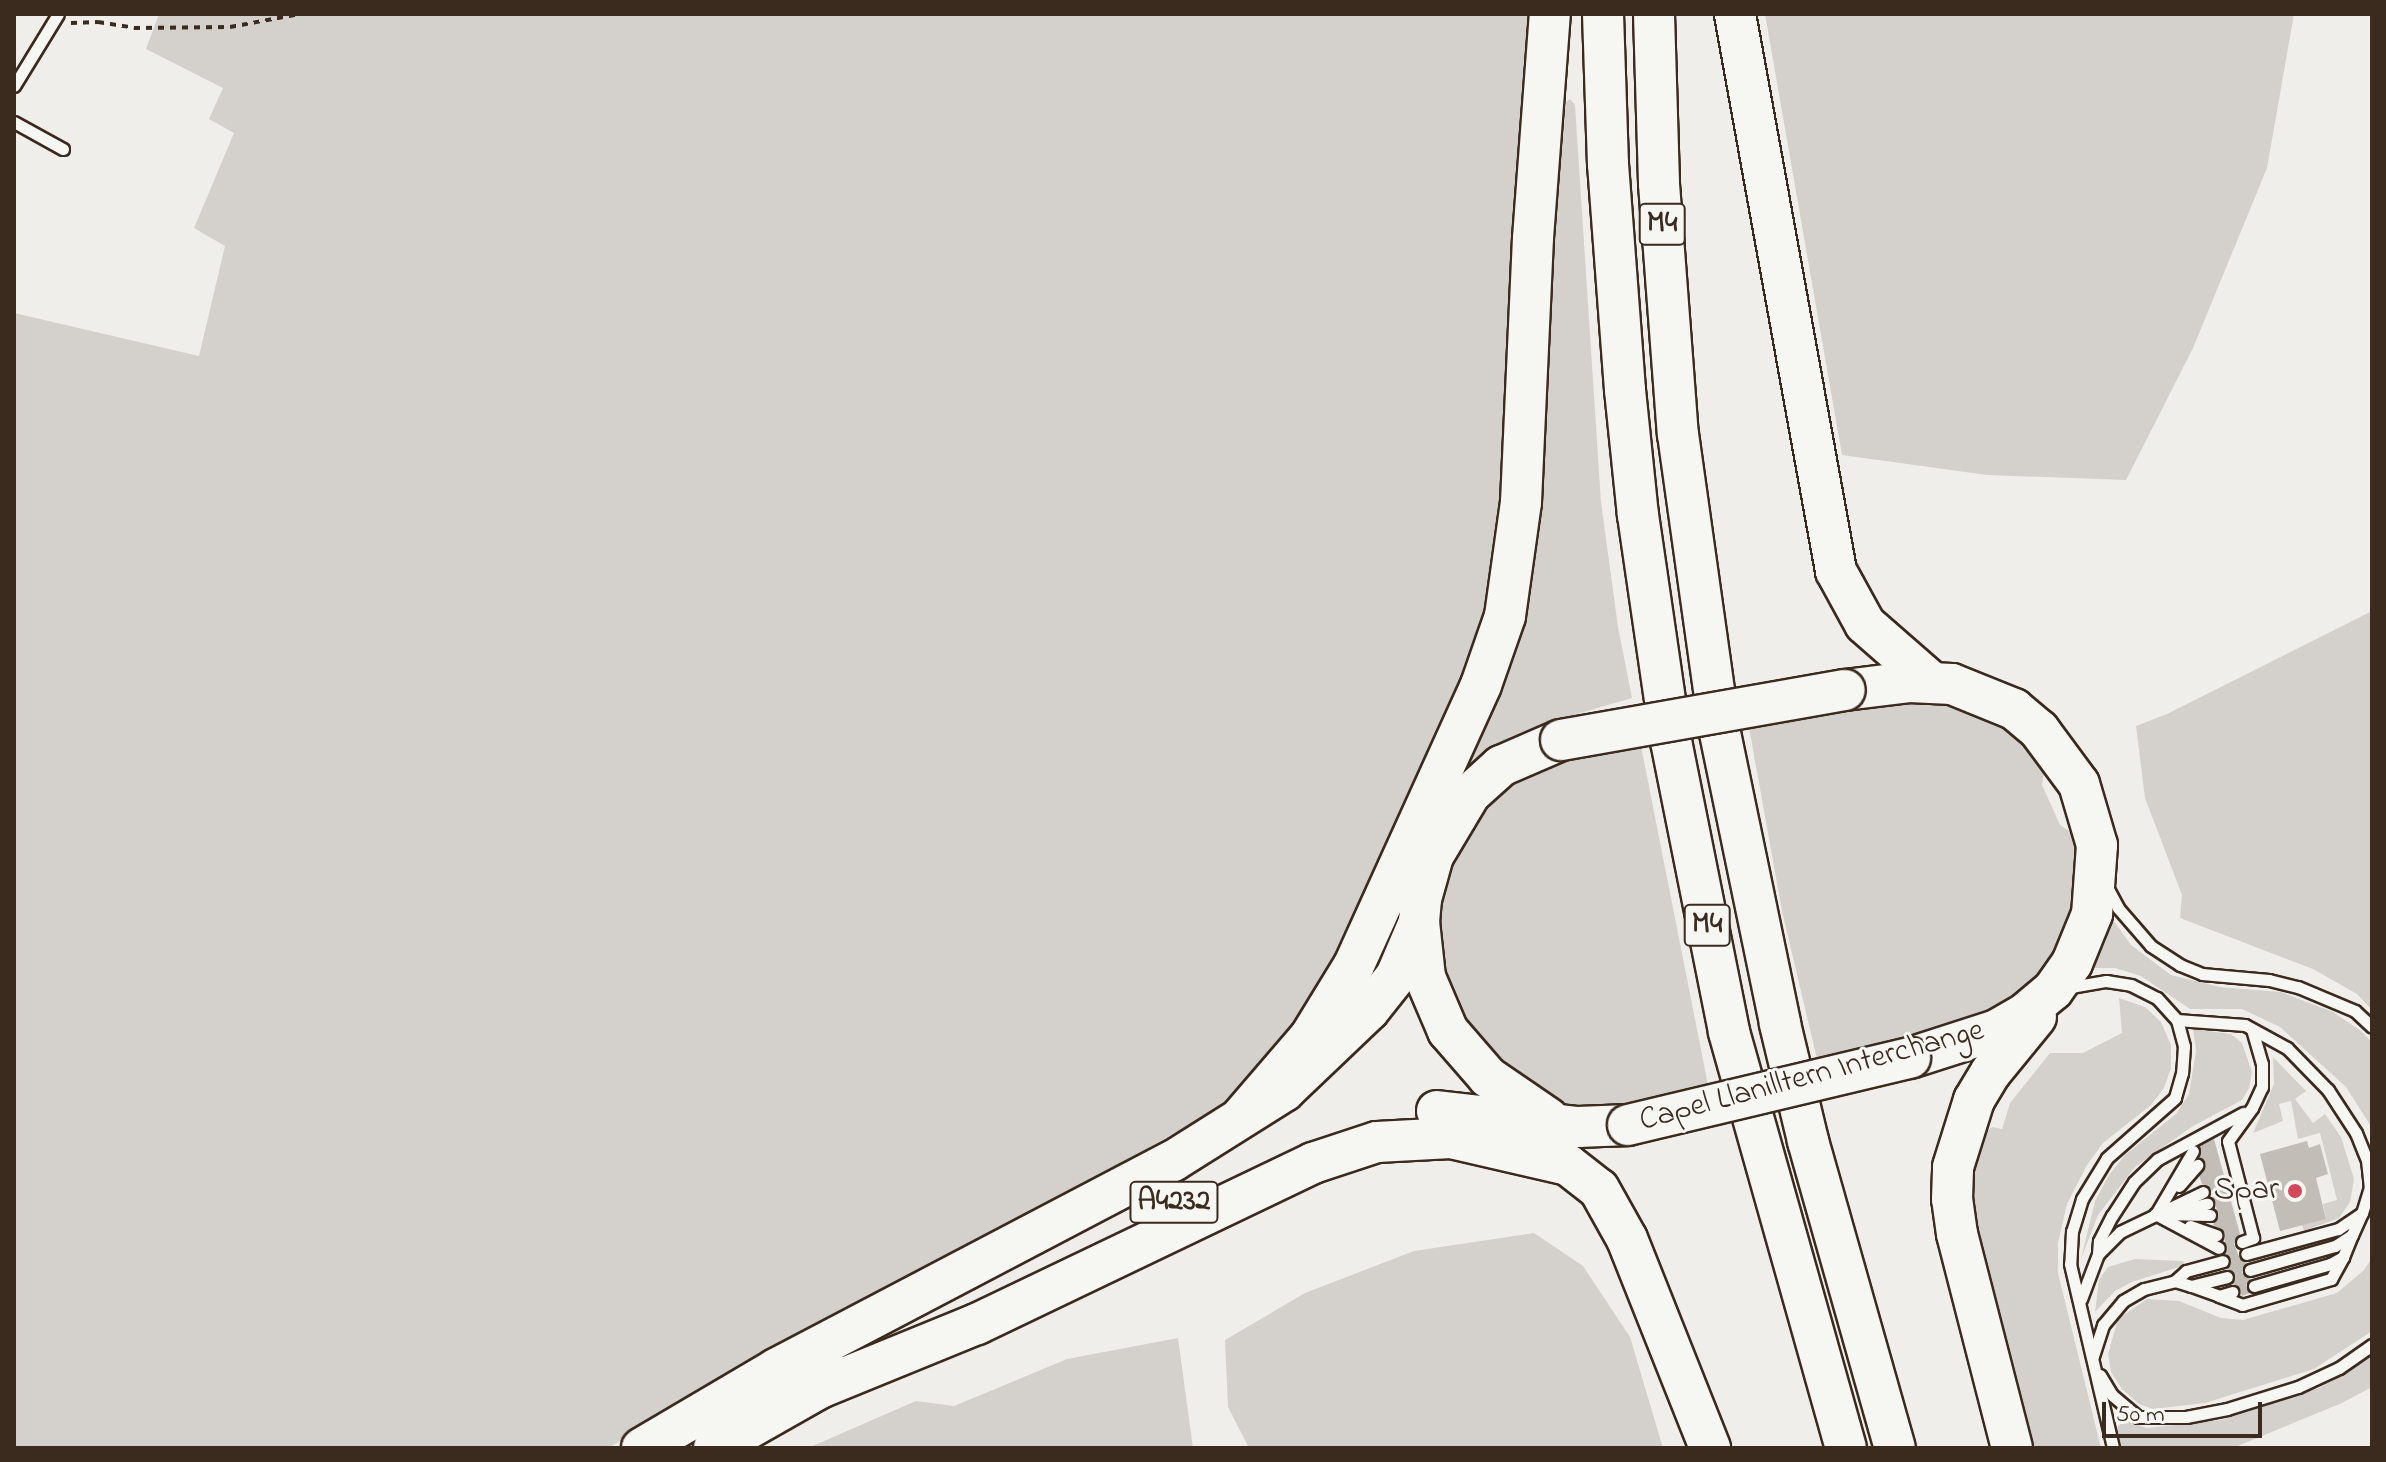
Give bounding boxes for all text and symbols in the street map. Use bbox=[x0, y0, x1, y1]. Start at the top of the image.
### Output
road number: M4 bbox=[1638, 198, 1686, 250]
road number: M4 bbox=[1683, 899, 1731, 951]
street label: Capel Llanilltern Interchange bbox=[1636, 1013, 1988, 1141]
place label: Spar bbox=[2214, 1172, 2279, 1210]
road number: A4232 bbox=[1128, 1176, 1220, 1228]
marker: Spar bbox=[2286, 1182, 2304, 1200]
scale bar bbox=[2106, 1386, 2266, 1436]
text: 50 m bbox=[2116, 1398, 2165, 1433]

